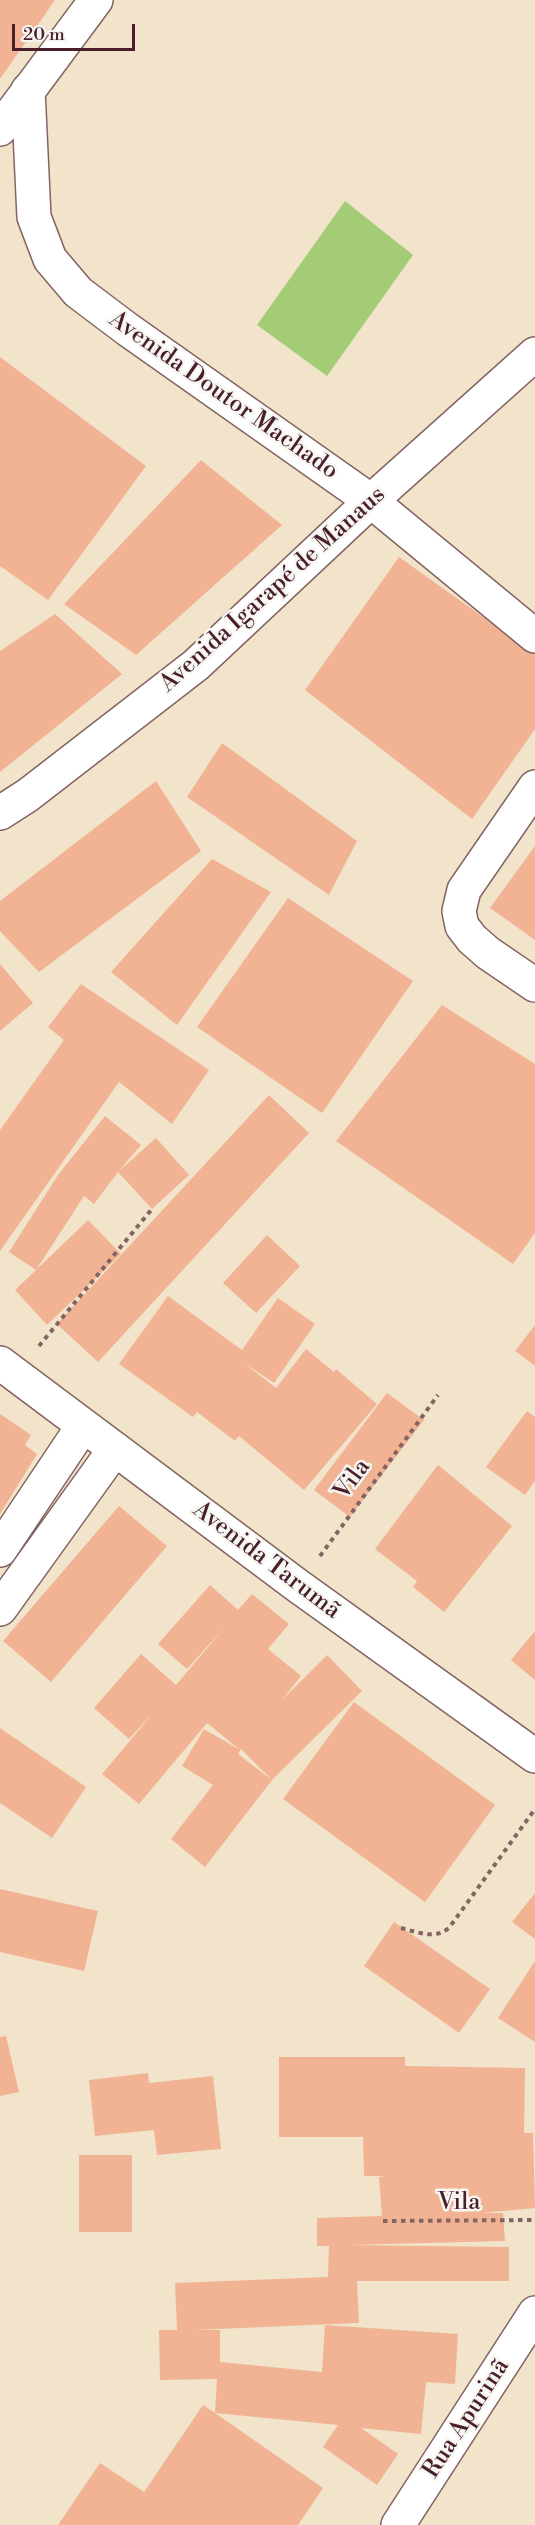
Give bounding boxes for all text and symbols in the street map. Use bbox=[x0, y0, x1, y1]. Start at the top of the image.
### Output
scale bar bbox=[15, 12, 138, 50]
text: 20 m bbox=[23, 23, 65, 46]
street label: Avenida Doutor Machado bbox=[103, 306, 343, 486]
street label: Avenida Igarapé de Manaus bbox=[154, 481, 392, 699]
street label: Vila bbox=[329, 1454, 377, 1506]
street label: Avenida Tarumã bbox=[186, 1496, 346, 1626]
street label: Vila bbox=[438, 2189, 480, 2217]
street label: Rua Apurinã bbox=[418, 2354, 516, 2484]

